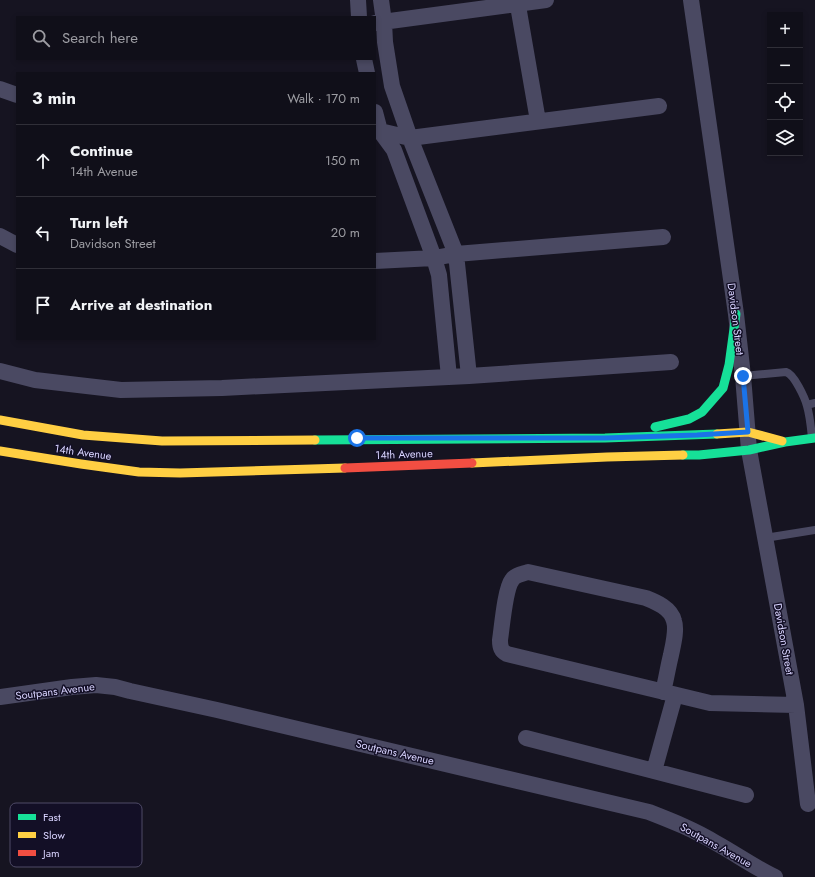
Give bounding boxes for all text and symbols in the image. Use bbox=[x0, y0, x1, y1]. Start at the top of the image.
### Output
map controls bbox=[767, 12, 803, 156]
button: + bbox=[767, 12, 803, 48]
search box bbox=[16, 16, 376, 60]
icon: search bbox=[30, 27, 52, 49]
text: Search here bbox=[62, 27, 138, 49]
button: − bbox=[767, 48, 803, 84]
button: locate bbox=[767, 84, 803, 120]
text: 3 min bbox=[32, 86, 76, 110]
text: Walk · 170 m bbox=[287, 89, 360, 108]
button: layers bbox=[767, 120, 803, 156]
text: Continue bbox=[70, 140, 133, 162]
icon: ahead bbox=[32, 150, 54, 172]
text: 150 m bbox=[325, 151, 360, 170]
text: 14th Avenue bbox=[70, 162, 138, 181]
text: Turn left bbox=[70, 212, 128, 234]
icon: left bbox=[32, 222, 54, 244]
text: 20 m bbox=[331, 223, 360, 242]
text: Davidson Street bbox=[70, 234, 156, 253]
street label: Davidson Street bbox=[724, 282, 748, 356]
icon: arrive bbox=[32, 294, 54, 316]
text: Arrive at destination bbox=[70, 294, 212, 316]
route end bbox=[734, 367, 752, 385]
route start bbox=[348, 429, 366, 447]
street label: 14th Avenue bbox=[53, 440, 113, 464]
street label: 14th Avenue bbox=[375, 445, 433, 463]
street label: Davidson Street bbox=[770, 602, 798, 676]
street label: Soutpans Avenue bbox=[14, 678, 96, 704]
street label: Soutpans Avenue bbox=[354, 735, 436, 769]
legend bbox=[10, 803, 142, 867]
text: Fast bbox=[43, 809, 61, 825]
street label: Soutpans Avenue bbox=[677, 819, 755, 871]
text: Slow bbox=[43, 827, 65, 843]
text: Jam bbox=[41, 845, 60, 861]

